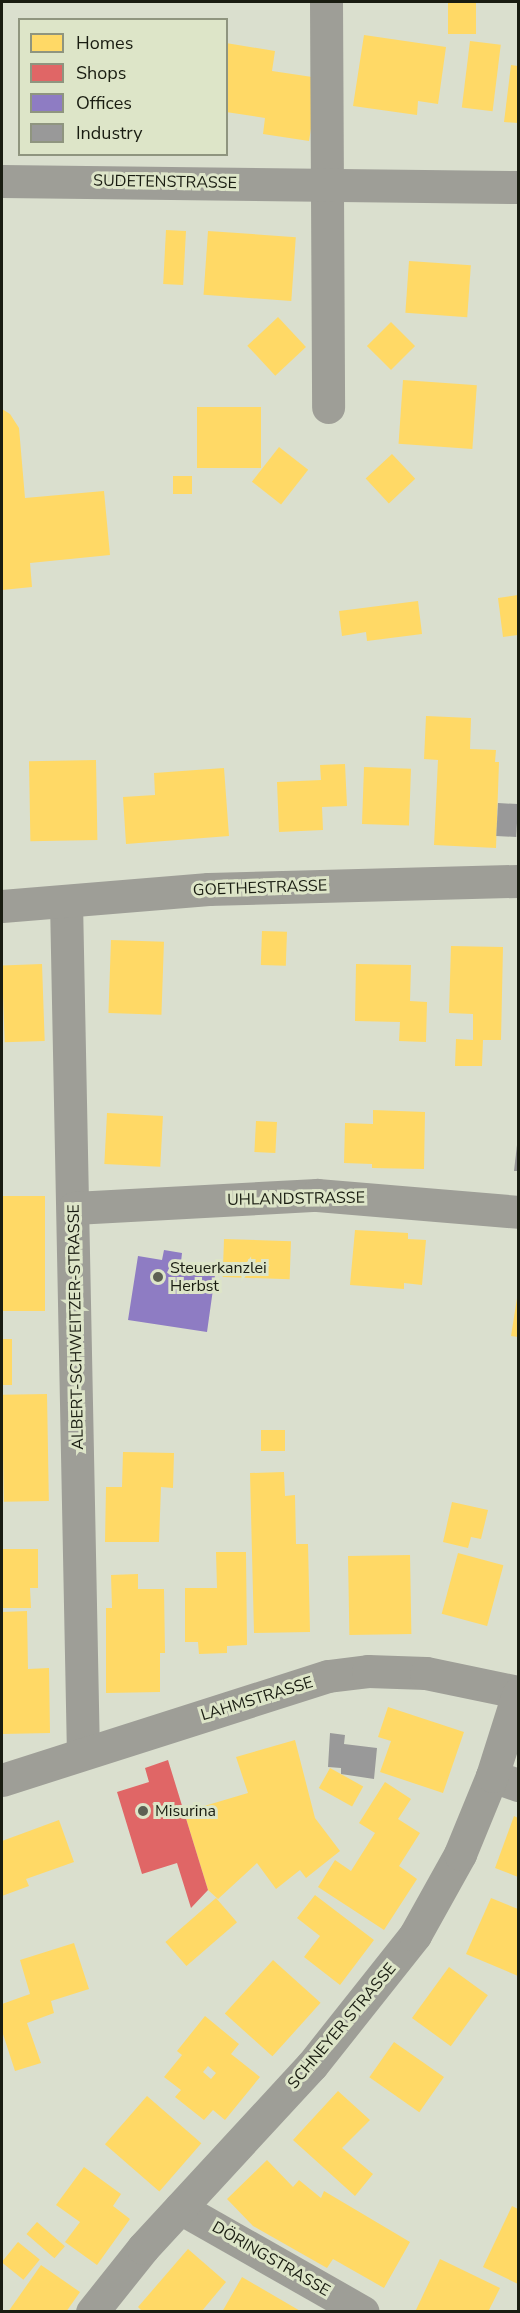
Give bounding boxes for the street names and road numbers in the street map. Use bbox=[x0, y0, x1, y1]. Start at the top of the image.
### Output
street label: SUDETENSTRASSE bbox=[93, 171, 237, 193]
street label: GOETHESTRASSE bbox=[193, 876, 327, 900]
street label: UHLANDSTRASSE bbox=[227, 1188, 365, 1210]
street label: ALBERT-SCHWEITZER-STRASSE bbox=[64, 1204, 88, 1450]
street label: LAHMSTRASSE bbox=[199, 1673, 315, 1725]
street label: SCHNEYER STRASSE bbox=[284, 1959, 400, 2093]
street label: DÖRINGSTRASSE bbox=[209, 2218, 333, 2300]

